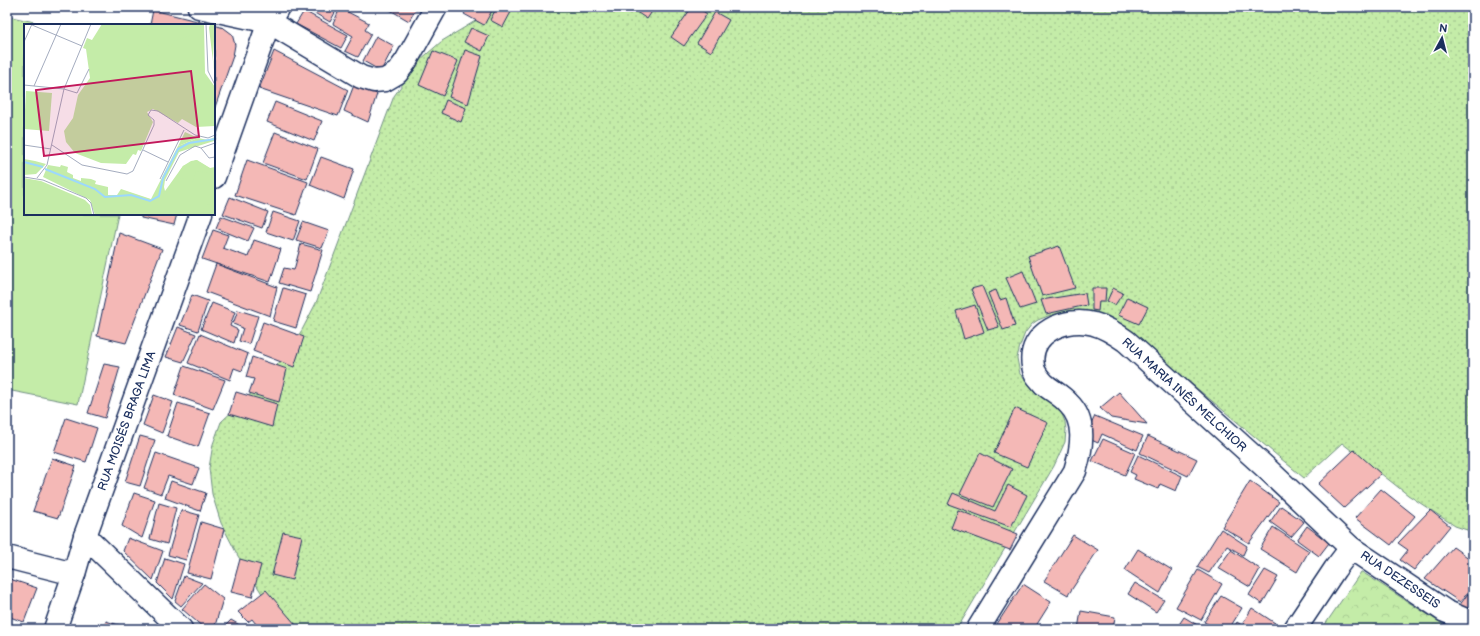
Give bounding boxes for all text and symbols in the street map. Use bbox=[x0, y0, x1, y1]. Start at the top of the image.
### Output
north arrow bbox=[1422, 18, 1462, 58]
text: N bbox=[1438, 22, 1448, 36]
inset map bbox=[24, 24, 215, 215]
street label: RUA MARIA INÊS MELCHIOR bbox=[1118, 333, 1251, 455]
street label: RUA MOISÉS BRAGA LIMA bbox=[94, 348, 160, 493]
street label: RUA DEZESSEIS bbox=[1357, 548, 1443, 612]

